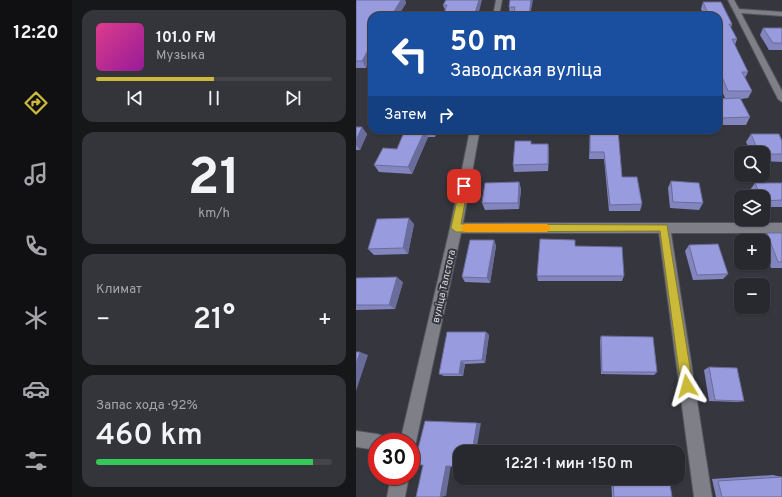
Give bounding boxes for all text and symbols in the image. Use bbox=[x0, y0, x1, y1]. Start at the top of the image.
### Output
text: 12:20 bbox=[13, 22, 59, 45]
text: 50 m bbox=[450, 25, 517, 61]
icon: left bbox=[384, 28, 436, 80]
text: 101.0 FM bbox=[156, 29, 216, 48]
text: Музыка bbox=[156, 48, 205, 64]
text: Заводская вуліца bbox=[450, 60, 602, 83]
icon: previous bbox=[124, 87, 146, 109]
icon: pause bbox=[203, 87, 225, 109]
icon: next bbox=[282, 87, 304, 109]
icon: directions bbox=[22, 89, 50, 117]
icon: right bbox=[435, 104, 457, 126]
text: Затем bbox=[384, 106, 427, 125]
map controls bbox=[734, 146, 770, 314]
button: search bbox=[734, 146, 770, 182]
text: 21 bbox=[188, 147, 240, 213]
icon: music bbox=[22, 160, 50, 188]
pin bbox=[447, 169, 481, 203]
icon: arrive bbox=[453, 175, 475, 197]
button: layers bbox=[734, 190, 770, 226]
text: km/h bbox=[198, 206, 230, 222]
icon: phone bbox=[22, 232, 50, 260]
button: + bbox=[734, 234, 770, 270]
street label: вуліца Талстога bbox=[430, 249, 459, 324]
button: − bbox=[734, 278, 770, 314]
text: Климат bbox=[96, 282, 142, 298]
text: 21° bbox=[193, 302, 235, 339]
icon: climate bbox=[22, 304, 50, 332]
text: − bbox=[96, 307, 110, 334]
text: + bbox=[318, 307, 332, 334]
position arrow bbox=[666, 365, 708, 407]
icon: car bbox=[22, 375, 50, 403]
text: Запас хода · 92% bbox=[96, 398, 198, 414]
text: 460 km bbox=[96, 418, 203, 455]
speed limit sign: 30 bbox=[368, 433, 420, 485]
icon: filters bbox=[22, 447, 50, 475]
text: 12:21 · 1 мин · 150 m bbox=[505, 455, 633, 474]

